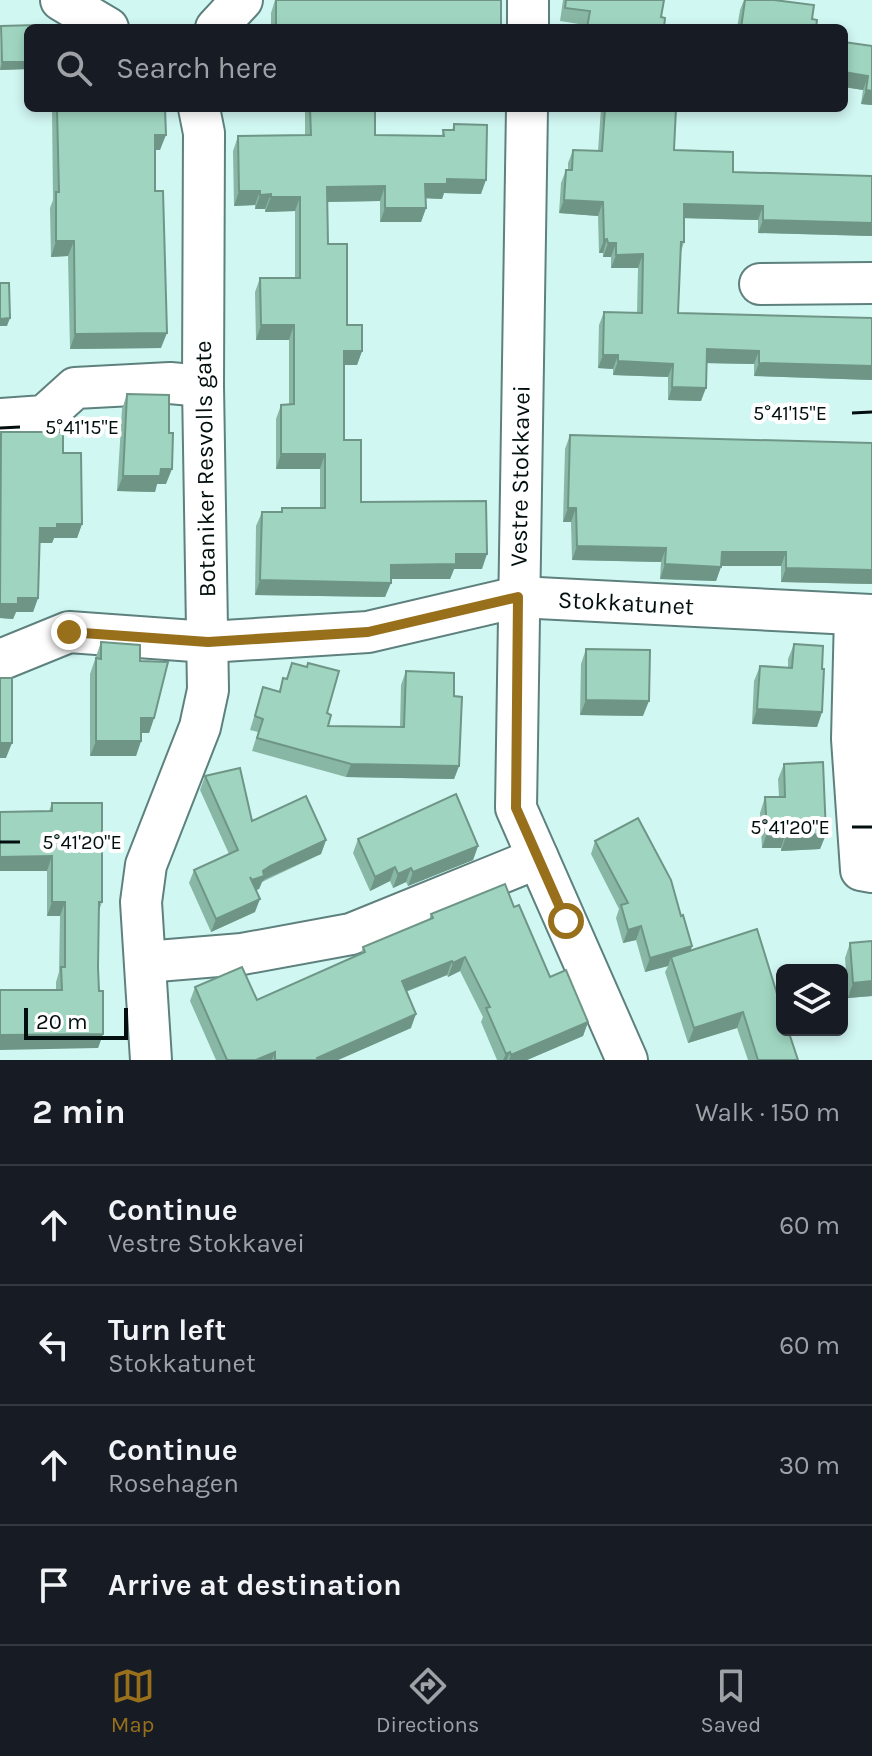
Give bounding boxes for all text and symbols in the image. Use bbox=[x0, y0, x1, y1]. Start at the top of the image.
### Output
search box bbox=[24, 24, 848, 112]
icon: search bbox=[52, 46, 96, 90]
text: Search here bbox=[116, 50, 277, 86]
street label: Botaniker Resvolls gate bbox=[189, 340, 221, 598]
street label: Vestre Stokkavei bbox=[504, 385, 536, 567]
text: 5°41'15"E bbox=[753, 402, 827, 425]
text: 5°41'15"E bbox=[45, 416, 119, 439]
street label: Stokkatunet bbox=[557, 585, 695, 621]
route end bbox=[51, 614, 87, 650]
text: 5°41'20"E bbox=[750, 816, 830, 839]
text: 5°41'20"E bbox=[42, 831, 122, 854]
route start bbox=[548, 903, 584, 939]
map controls bbox=[776, 964, 848, 1036]
button: layers bbox=[776, 964, 848, 1036]
scale bar bbox=[24, 1004, 128, 1040]
text: 20 m bbox=[36, 1009, 88, 1035]
text: 2 min bbox=[32, 1092, 126, 1132]
text: Walk · 150 m bbox=[695, 1097, 840, 1128]
text: Continue bbox=[108, 1192, 238, 1228]
icon: ahead bbox=[32, 1203, 76, 1247]
text: 60 m bbox=[779, 1210, 840, 1241]
text: Vestre Stokkavei bbox=[108, 1228, 305, 1259]
text: Turn left bbox=[108, 1312, 226, 1348]
icon: left bbox=[32, 1323, 76, 1367]
text: 60 m bbox=[779, 1330, 840, 1361]
text: Stokkatunet bbox=[108, 1348, 256, 1379]
text: Continue bbox=[108, 1432, 238, 1468]
icon: ahead bbox=[32, 1443, 76, 1487]
text: 30 m bbox=[779, 1450, 840, 1481]
text: Rosehagen bbox=[108, 1468, 239, 1499]
icon: arrive bbox=[32, 1563, 76, 1607]
text: Arrive at destination bbox=[108, 1567, 402, 1603]
tab: Map bbox=[111, 1664, 155, 1738]
tab: Directions bbox=[376, 1664, 479, 1738]
tab: Saved bbox=[701, 1664, 761, 1738]

